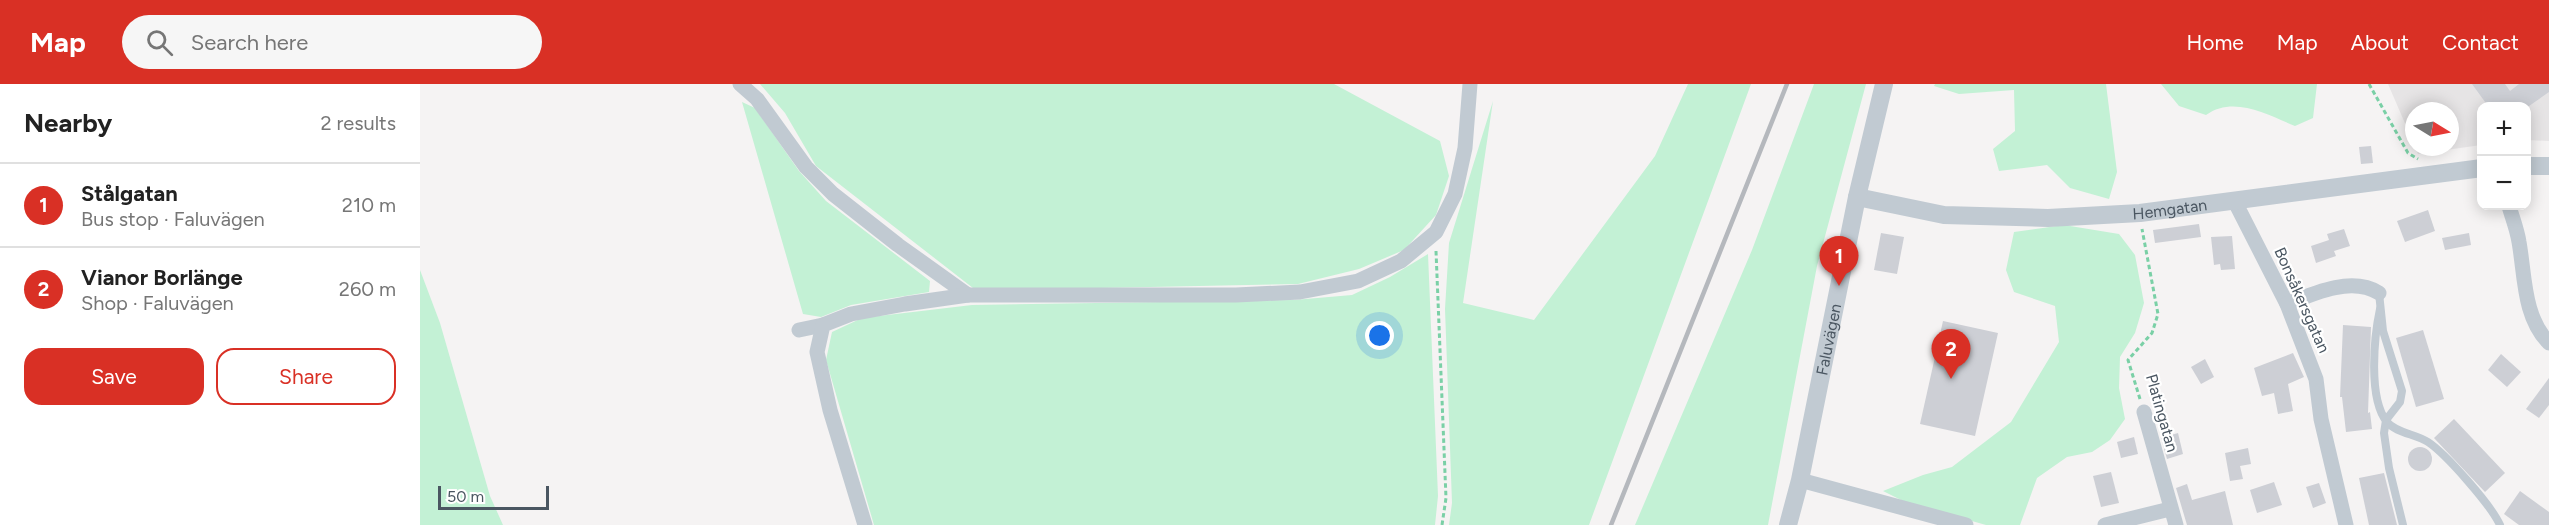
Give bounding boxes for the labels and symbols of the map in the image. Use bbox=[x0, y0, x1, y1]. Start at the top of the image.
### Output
north arrow bbox=[2405, 102, 2459, 156]
street label: Hemgatan bbox=[2132, 195, 2208, 223]
pin: 1 bbox=[1820, 236, 1858, 286]
street label: Bonsåkersgatan bbox=[2270, 244, 2334, 356]
street label: Faluvägen bbox=[1812, 302, 1845, 377]
your location bbox=[1365, 321, 1394, 350]
pin: 2 bbox=[1932, 330, 1970, 379]
street label: Platingatan bbox=[2142, 372, 2182, 454]
scale bar bbox=[438, 483, 549, 510]

